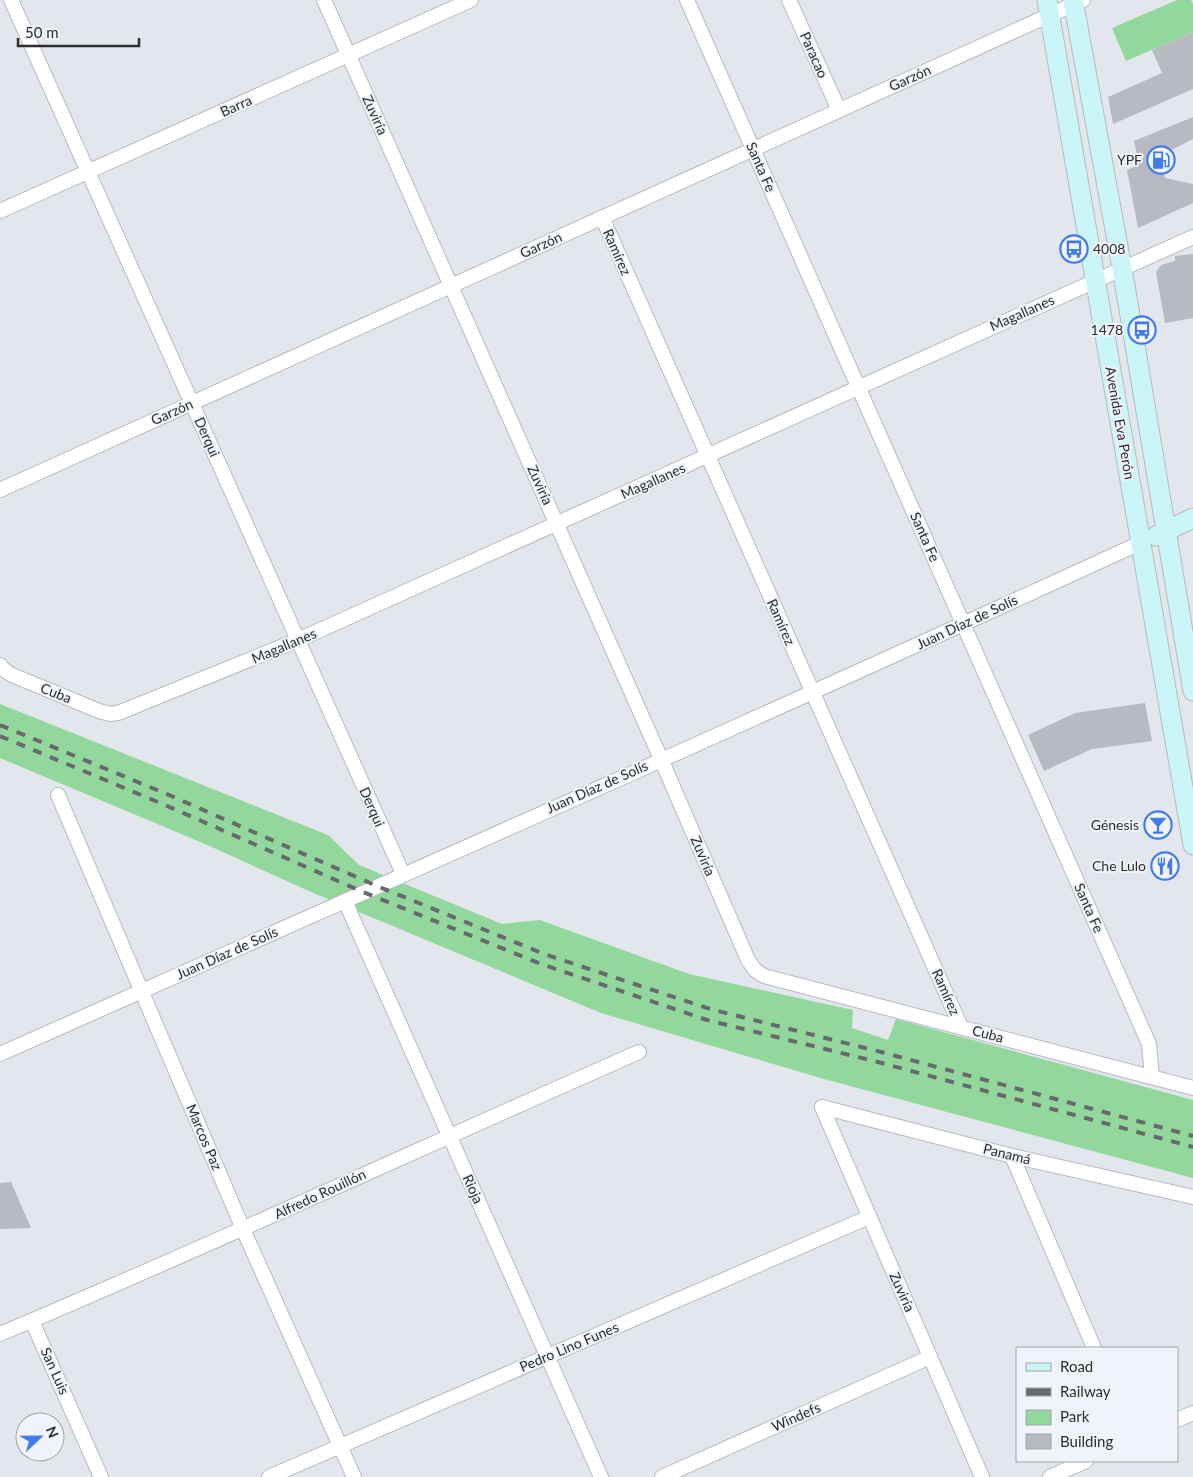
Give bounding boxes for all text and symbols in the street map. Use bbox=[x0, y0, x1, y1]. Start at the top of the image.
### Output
scale bar bbox=[18, 15, 139, 47]
text: 50 m bbox=[25, 23, 59, 41]
street label: Paracao bbox=[797, 29, 832, 81]
street label: Garzón bbox=[886, 61, 933, 94]
street label: Barra bbox=[217, 91, 254, 120]
street label: Zuviría bbox=[359, 92, 392, 137]
street label: Santa Fe bbox=[743, 139, 780, 194]
fuel station icon: YPF bbox=[1146, 145, 1176, 175]
place label: YPF bbox=[1117, 151, 1142, 168]
street label: Ramírez bbox=[600, 226, 635, 278]
street label: Garzón bbox=[517, 228, 564, 261]
bus stop icon: 4008 bbox=[1059, 234, 1089, 264]
place label: 4008 bbox=[1093, 240, 1125, 257]
street label: Magallanes bbox=[987, 291, 1057, 334]
bus stop icon: 1478 bbox=[1127, 315, 1157, 345]
place label: 1478 bbox=[1091, 321, 1123, 338]
street label: Avenida Eva Perón bbox=[1102, 365, 1139, 481]
street label: Garzón bbox=[148, 395, 195, 428]
street label: Derqui bbox=[191, 414, 224, 459]
street label: Magallanes bbox=[618, 459, 688, 502]
street label: Zuviría bbox=[524, 462, 557, 507]
street label: Santa Fe bbox=[907, 509, 944, 564]
street label: Juan Díaz de Solís bbox=[914, 591, 1020, 652]
street label: Ramírez bbox=[764, 596, 799, 648]
street label: Magallanes bbox=[249, 624, 319, 667]
street label: Cuba bbox=[38, 679, 74, 706]
street label: Juan Díaz de Solís bbox=[543, 756, 650, 817]
street label: Derqui bbox=[356, 784, 389, 829]
bar icon: Génesis bbox=[1143, 810, 1173, 840]
place label: Génesis bbox=[1091, 816, 1139, 833]
street label: Zuviría bbox=[687, 833, 719, 878]
restaurant icon: Che Lulo bbox=[1150, 851, 1180, 881]
place label: Che Lulo bbox=[1092, 857, 1146, 874]
street label: Santa Fe bbox=[1071, 880, 1108, 935]
street label: Juan Díaz de Solís bbox=[173, 922, 280, 983]
street label: Ramírez bbox=[929, 966, 964, 1018]
street label: Cuba bbox=[971, 1021, 1006, 1046]
street label: Marcos Paz bbox=[183, 1101, 226, 1172]
street label: Panamá bbox=[982, 1139, 1033, 1168]
street label: Alfredo Rouillón bbox=[271, 1165, 368, 1222]
street label: Rioja bbox=[460, 1172, 487, 1206]
street label: Zuviría bbox=[886, 1269, 919, 1314]
street label: Pedro Lino Funes bbox=[517, 1318, 621, 1375]
street label: San Luis bbox=[38, 1345, 73, 1397]
legend bbox=[1016, 1347, 1178, 1462]
text: Road bbox=[1060, 1357, 1093, 1375]
text: Railway bbox=[1060, 1382, 1111, 1400]
street label: Windefs bbox=[769, 1398, 823, 1435]
text: Park bbox=[1060, 1407, 1090, 1425]
north arrow bbox=[15, 1412, 65, 1462]
text: N bbox=[43, 1424, 62, 1440]
text: Building bbox=[1060, 1432, 1113, 1450]

